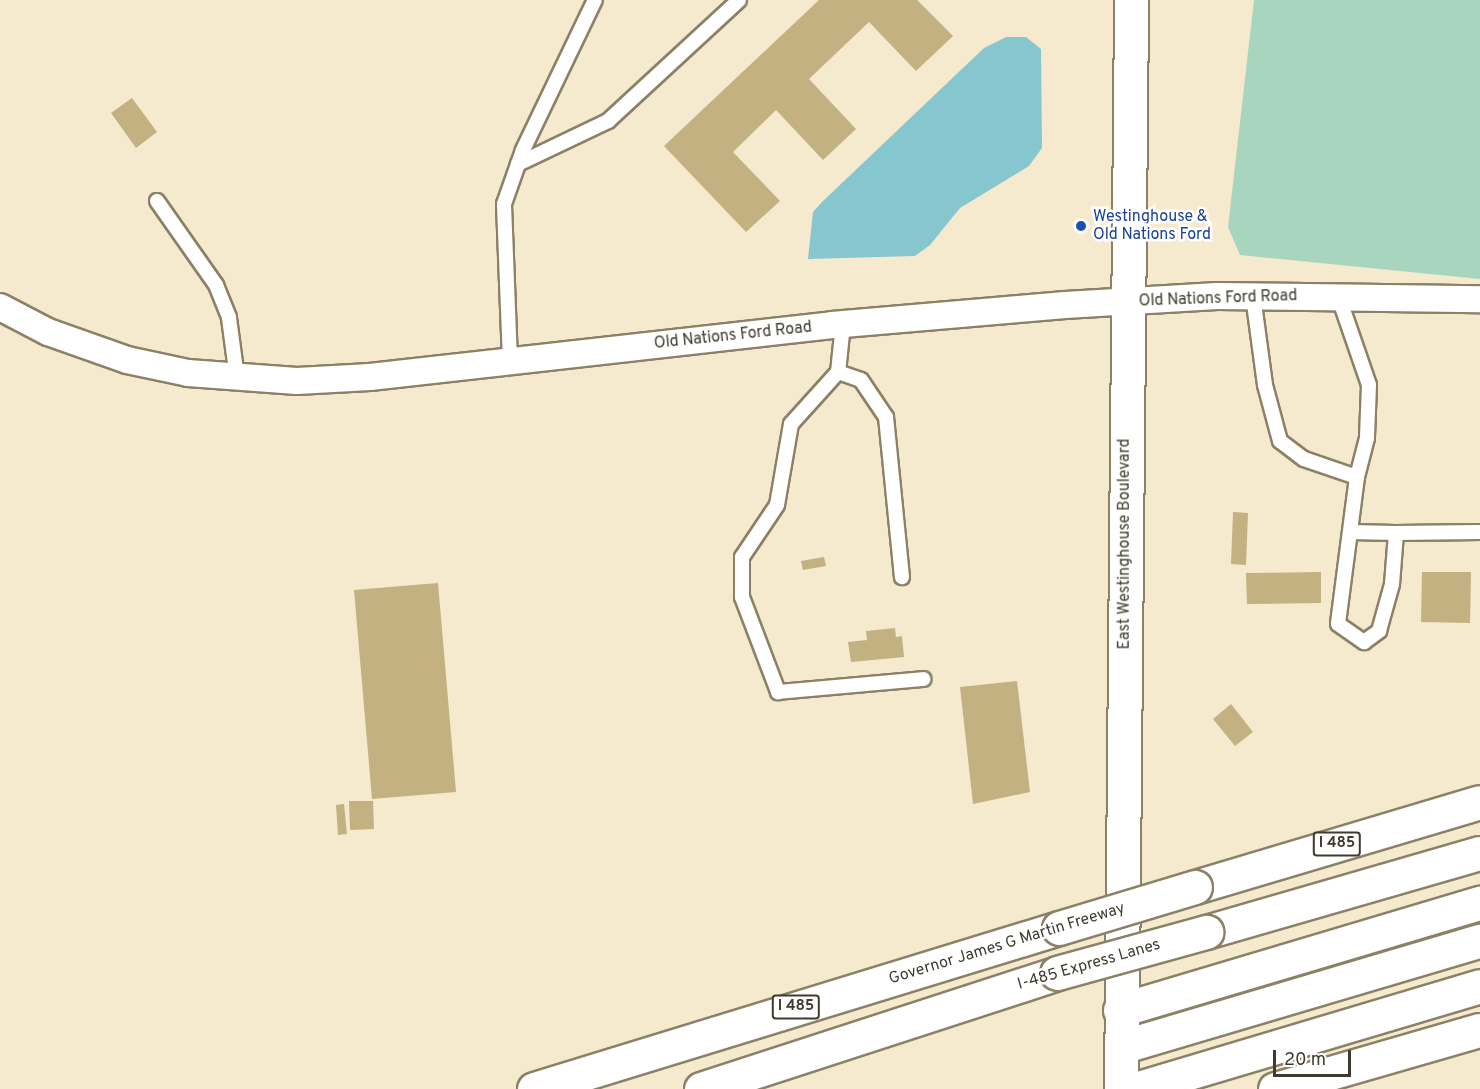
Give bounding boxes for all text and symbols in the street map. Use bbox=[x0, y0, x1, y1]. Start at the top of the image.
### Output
place label: Westinghouse & Old Nations Ford bbox=[1093, 207, 1211, 245]
marker: Westinghouse & Old Nations Ford bbox=[1074, 219, 1088, 233]
street label: Old Nations Ford Road bbox=[1138, 287, 1298, 311]
street label: Old Nations Ford Road bbox=[653, 318, 813, 354]
street label: East Westinghouse Boulevard bbox=[1115, 438, 1135, 650]
road number: I 485 bbox=[1312, 832, 1362, 856]
street label: Governor James G Martin Freeway bbox=[887, 899, 1127, 989]
street label: I-485 Express Lanes bbox=[1015, 935, 1163, 995]
road number: I 485 bbox=[770, 995, 822, 1019]
scale bar bbox=[1276, 1038, 1354, 1076]
text: 20 m bbox=[1284, 1049, 1326, 1072]

